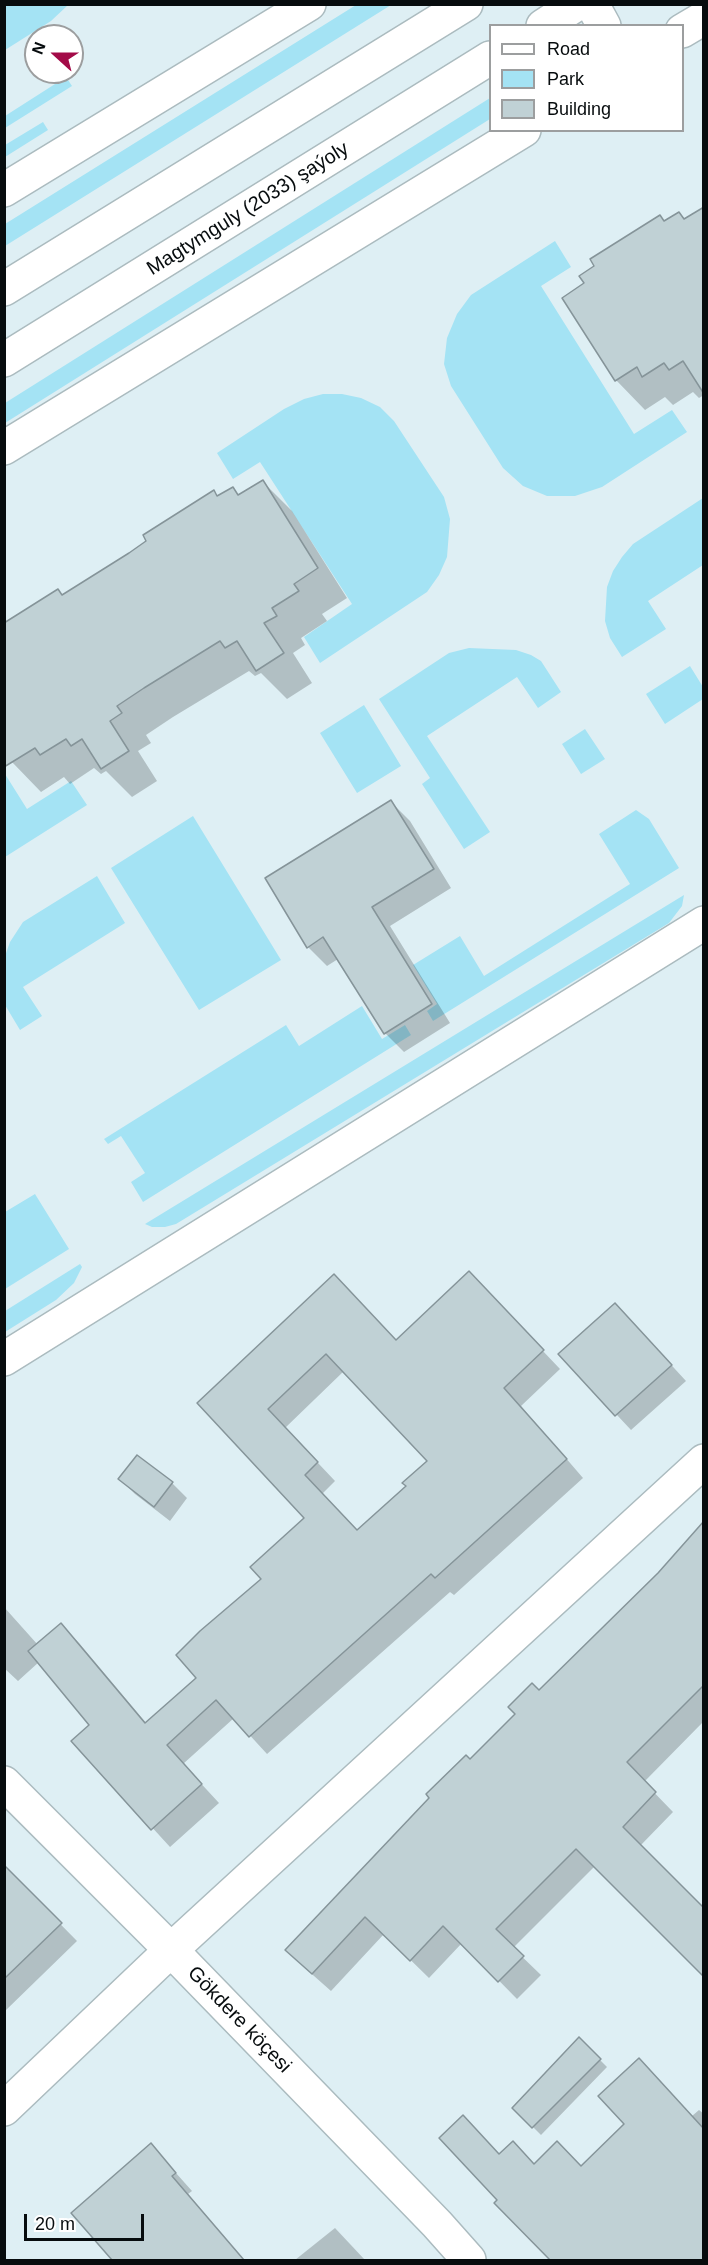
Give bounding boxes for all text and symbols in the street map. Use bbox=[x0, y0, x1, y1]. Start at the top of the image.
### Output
north arrow bbox=[24, 24, 84, 84]
legend bbox=[489, 24, 684, 132]
text: Road bbox=[547, 39, 590, 59]
text: N bbox=[29, 40, 49, 57]
text: Park bbox=[547, 69, 584, 89]
text: Building bbox=[547, 99, 611, 119]
street label: Magtymguly (2033) şaýoly bbox=[143, 137, 353, 281]
street label: Gökdere köçesi bbox=[182, 1962, 296, 2078]
scale bar bbox=[27, 2202, 147, 2240]
text: 20 m bbox=[35, 2214, 75, 2234]

